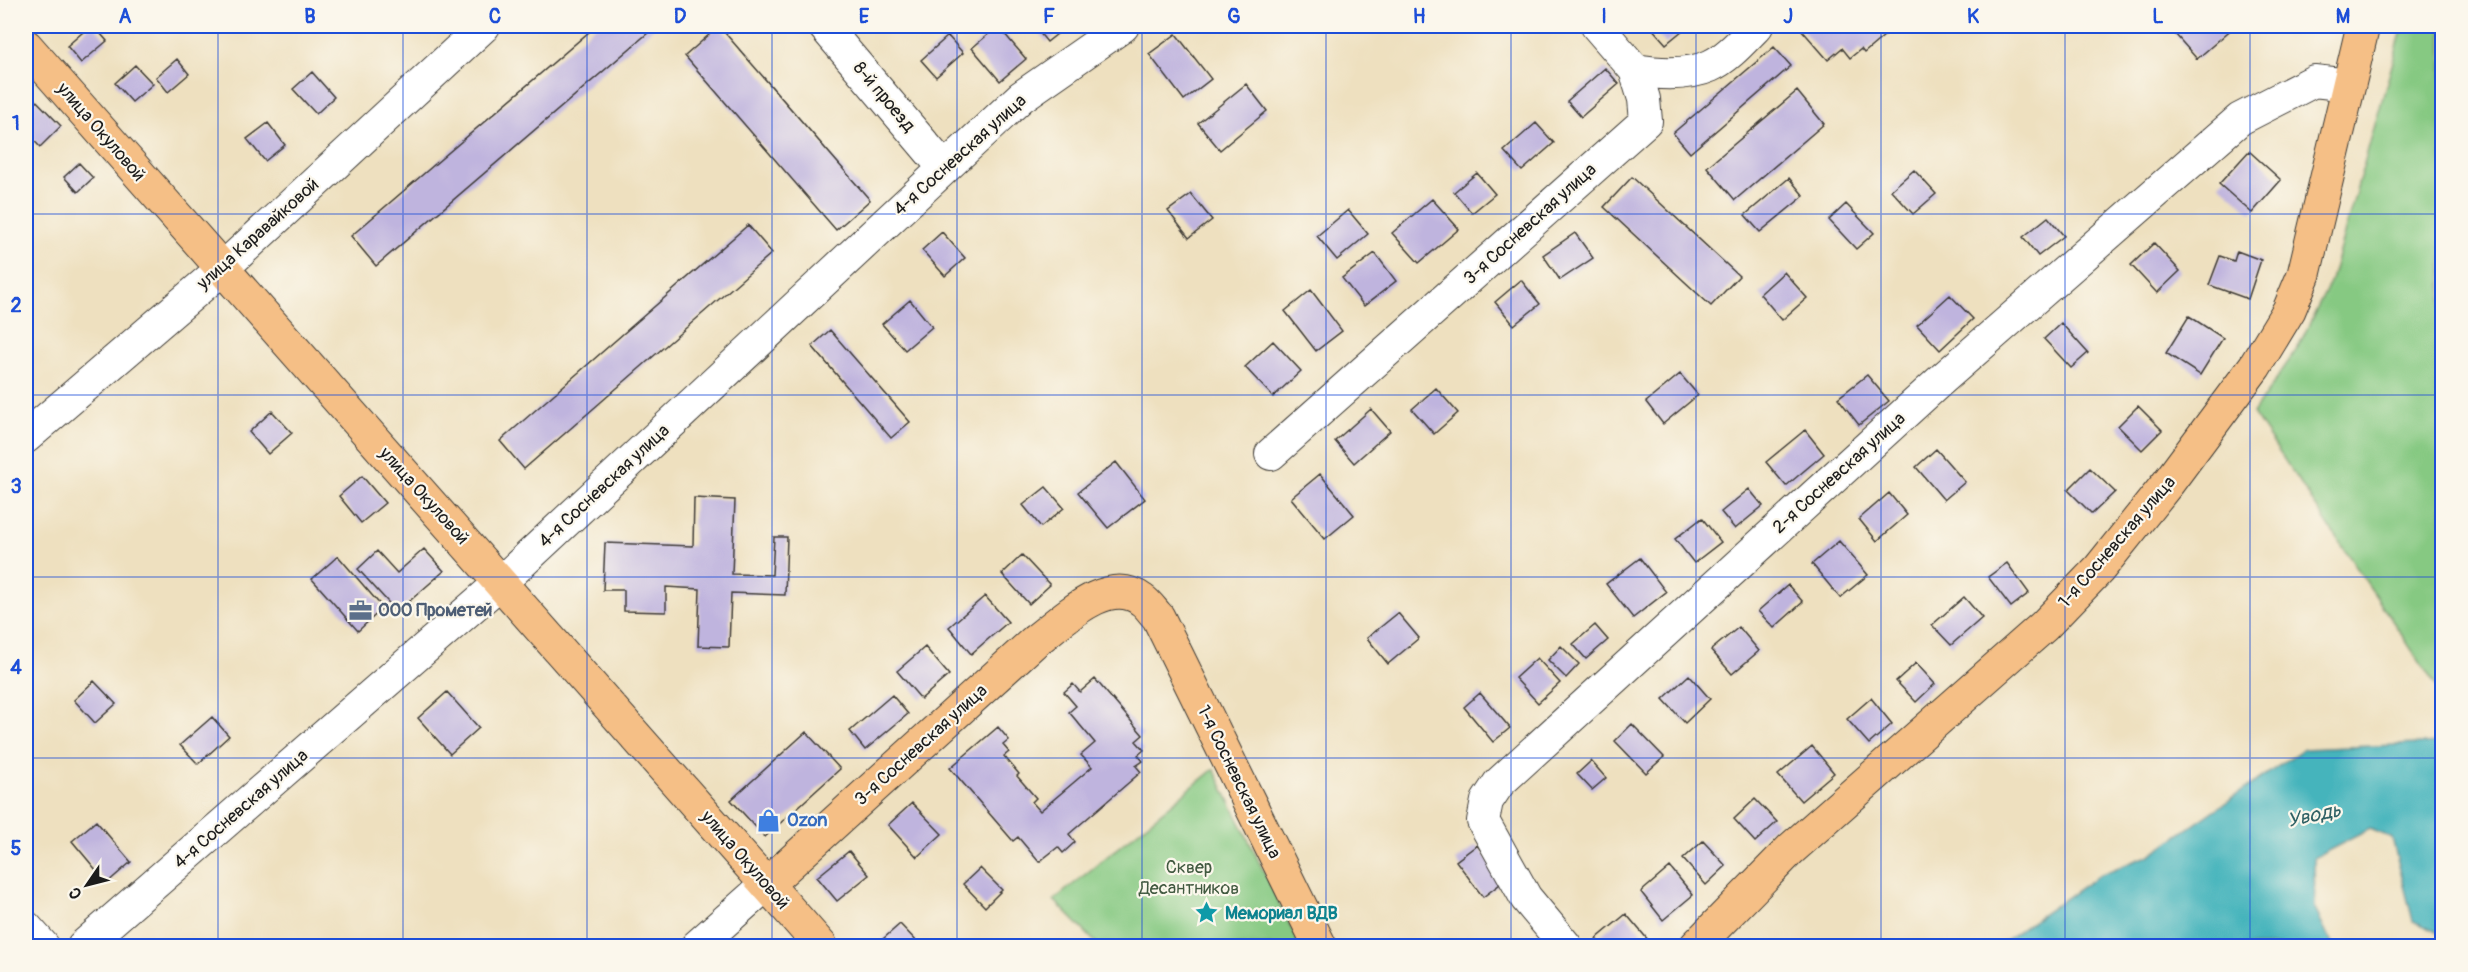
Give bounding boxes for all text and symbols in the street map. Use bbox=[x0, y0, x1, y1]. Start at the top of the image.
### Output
text: A bbox=[119, 4, 132, 29]
text: B bbox=[304, 4, 316, 29]
text: C bbox=[489, 4, 501, 29]
text: D bbox=[674, 4, 687, 29]
text: E bbox=[859, 4, 870, 29]
text: F bbox=[1043, 4, 1055, 29]
text: G bbox=[1227, 4, 1241, 29]
text: H bbox=[1413, 4, 1426, 29]
text: I bbox=[1601, 4, 1607, 29]
text: J bbox=[1783, 4, 1793, 29]
text: K bbox=[1967, 4, 1979, 29]
text: L bbox=[2152, 4, 2164, 29]
text: M bbox=[2336, 4, 2350, 29]
street label: 8-й проезд bbox=[848, 57, 920, 137]
street label: улица Окуловой bbox=[51, 77, 150, 186]
street label: 4-я Сосневская улица bbox=[889, 89, 1031, 221]
text: 1 bbox=[12, 111, 20, 136]
street label: 3-я Сосневская улица bbox=[1459, 158, 1601, 290]
street label: улица Каравайковой bbox=[191, 173, 324, 296]
text: 2 bbox=[10, 293, 22, 318]
street label: 2-я Сосневская улица bbox=[1768, 407, 1910, 539]
street label: 4-я Сосневская улица bbox=[534, 419, 674, 553]
street label: улица Окуловой bbox=[373, 442, 474, 550]
street label: 1-я Сосневская улица bbox=[2053, 471, 2181, 613]
text: 3 bbox=[10, 474, 22, 499]
office icon: ООО Прометей bbox=[347, 597, 373, 623]
place label: ООО Прометей bbox=[378, 599, 492, 622]
text: 4 bbox=[10, 655, 22, 680]
street label: 3-я Сосневская улица bbox=[850, 679, 992, 811]
street label: 1-я Сосневская улица bbox=[1192, 702, 1286, 862]
street label: 4-я Сосневская улица bbox=[169, 744, 313, 874]
water label: Уводь bbox=[2285, 797, 2344, 833]
street label: улица Окуловой bbox=[695, 805, 794, 914]
shop icon: Ozon bbox=[756, 807, 782, 833]
place label: Ozon bbox=[787, 809, 827, 832]
text: 5 bbox=[11, 836, 22, 861]
north arrow bbox=[57, 855, 117, 915]
park label: Сквер Десантников bbox=[1138, 856, 1239, 900]
text: С bbox=[64, 883, 87, 903]
place icon: Мемориал ВДВ bbox=[1194, 900, 1220, 926]
place label: Мемориал ВДВ bbox=[1225, 902, 1338, 925]

